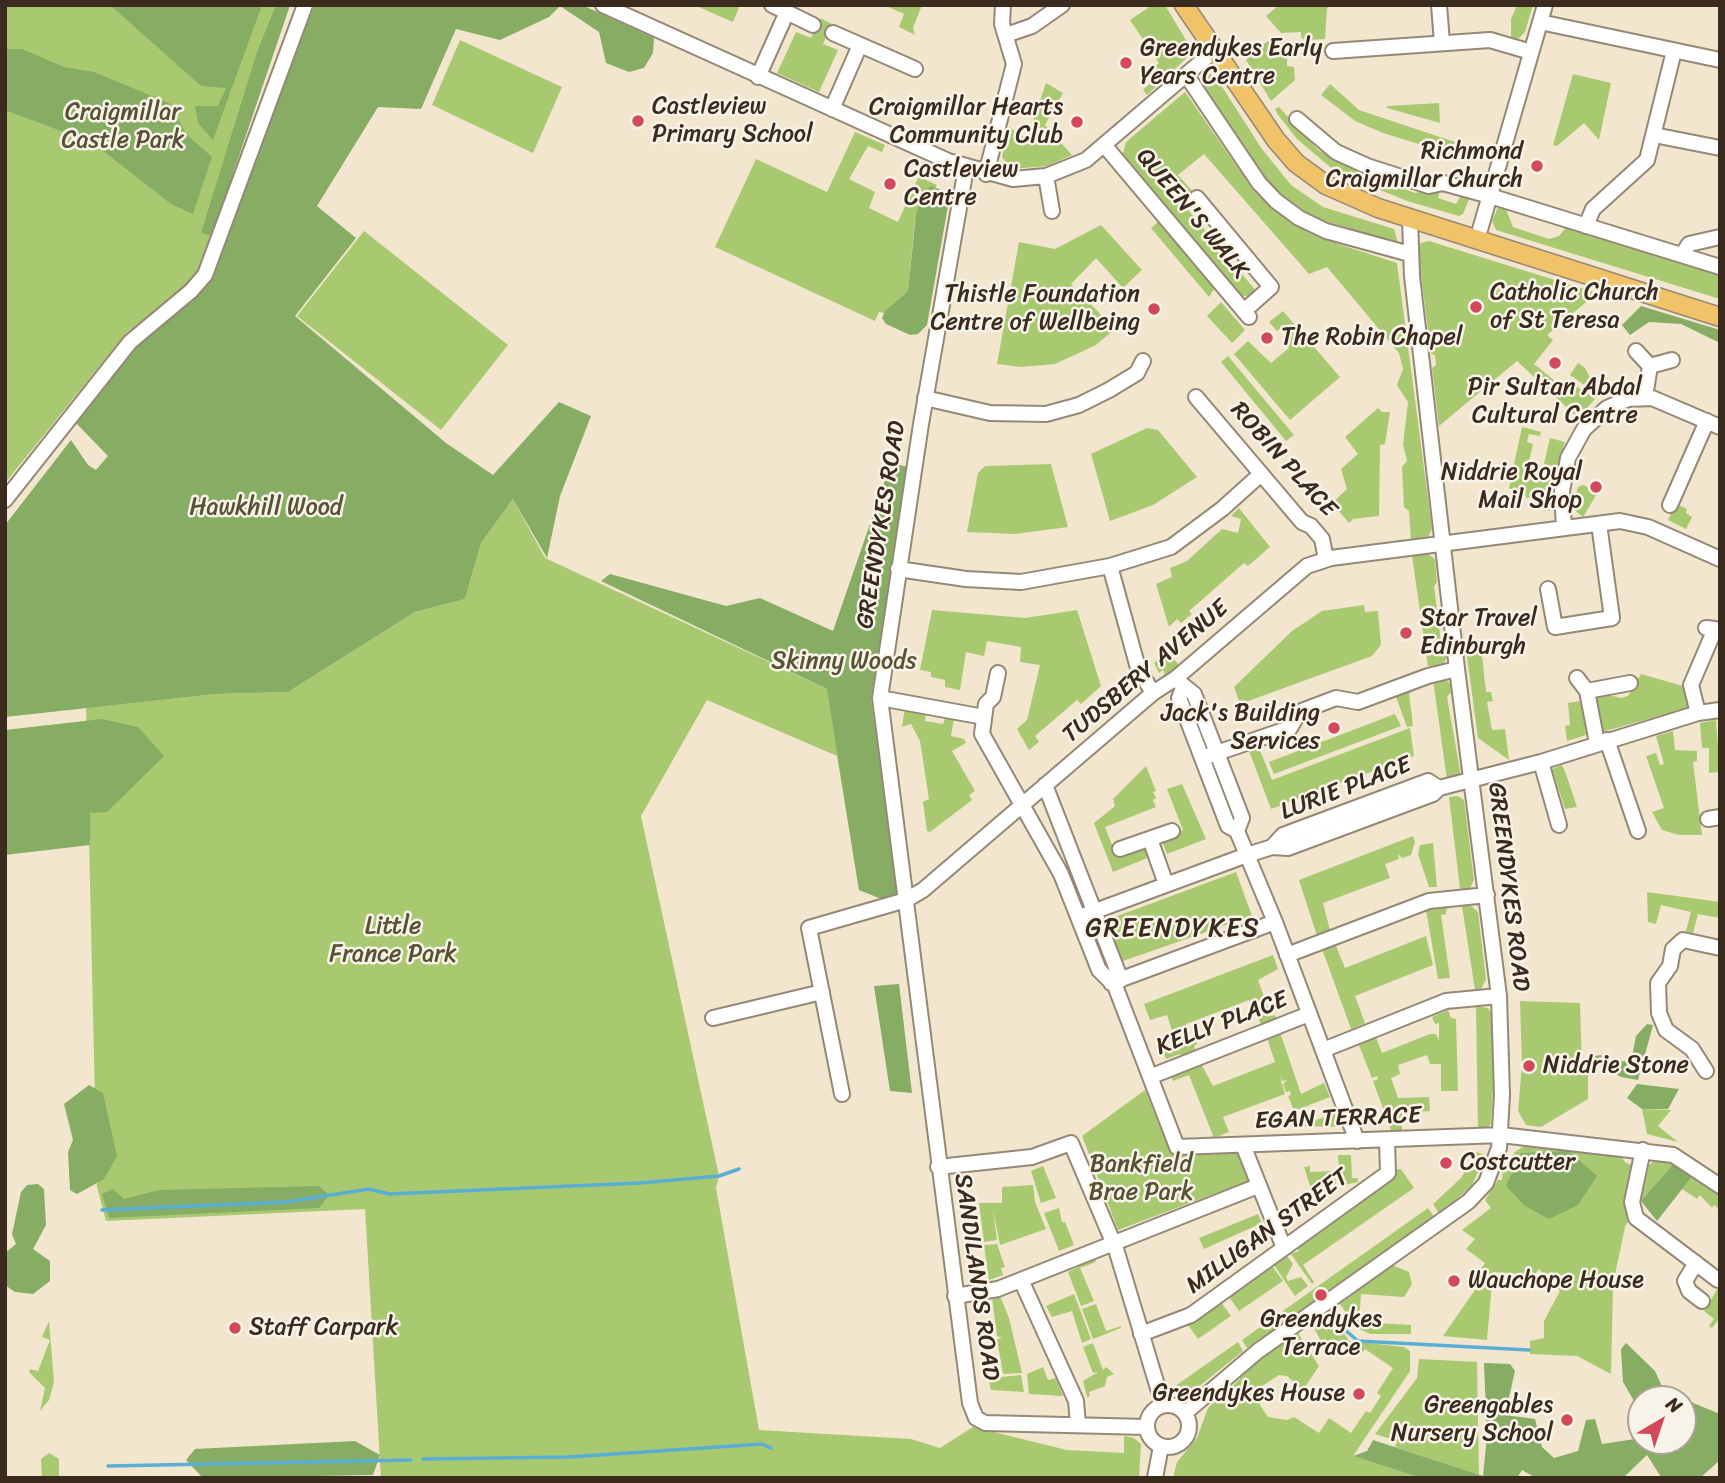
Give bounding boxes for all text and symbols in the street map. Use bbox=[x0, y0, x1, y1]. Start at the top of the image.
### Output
place label: Greendykes Early Years Centre bbox=[1140, 35, 1322, 91]
marker: Greendykes Early Years Centre bbox=[1118, 55, 1134, 71]
place label: Castleview Primary School bbox=[652, 93, 813, 149]
place label: Craigmillar Hearts Community Club bbox=[869, 94, 1063, 150]
park label: Craigmillar Castle Park bbox=[61, 99, 185, 155]
marker: Castleview Primary School bbox=[630, 113, 646, 129]
marker: Craigmillar Hearts Community Club bbox=[1069, 114, 1085, 130]
place label: Richmond Craigmillar Church bbox=[1326, 138, 1523, 194]
street label: QUEEN'S WALK bbox=[1129, 143, 1255, 285]
place label: Castleview Centre bbox=[904, 156, 1018, 212]
marker: Richmond Craigmillar Church bbox=[1529, 158, 1545, 174]
marker: Castleview Centre bbox=[882, 176, 898, 192]
place label: Catholic Church of St Teresa bbox=[1490, 279, 1659, 335]
place label: Thistle Foundation Centre of Wellbeing bbox=[930, 281, 1140, 337]
marker: Catholic Church of St Teresa bbox=[1468, 299, 1484, 315]
marker: Thistle Foundation Centre of Wellbeing bbox=[1146, 301, 1162, 317]
place label: The Robin Chapel bbox=[1281, 324, 1463, 352]
marker: The Robin Chapel bbox=[1259, 330, 1275, 346]
marker: Pir Sultan Abdal Cultural Centre bbox=[1547, 355, 1563, 371]
place label: Pir Sultan Abdal Cultural Centre bbox=[1468, 374, 1642, 430]
street label: ROBIN PLACE bbox=[1224, 396, 1342, 524]
street label: GREENDYKES ROAD bbox=[851, 419, 913, 631]
place label: Niddrie Royal Mail Shop bbox=[1441, 459, 1582, 515]
marker: Niddrie Royal Mail Shop bbox=[1588, 479, 1604, 495]
park label: Hawkhill Wood bbox=[189, 494, 343, 522]
street label: TUDSBERY AVENUE bbox=[1057, 594, 1235, 750]
place label: Star Travel Edinburgh bbox=[1420, 605, 1537, 661]
marker: Star Travel Edinburgh bbox=[1398, 625, 1414, 641]
park label: Skinny Woods bbox=[771, 648, 917, 676]
place label: Jack's Building Services bbox=[1161, 700, 1320, 756]
marker: Jack's Building Services bbox=[1326, 720, 1342, 736]
street label: LURIE PLACE bbox=[1277, 751, 1415, 827]
street label: GREENDYKES ROAD bbox=[1481, 781, 1535, 993]
park label: Little France Park bbox=[329, 913, 457, 969]
district label: GREENDYKES bbox=[1086, 913, 1260, 945]
street label: KELLY PLACE bbox=[1152, 986, 1292, 1062]
place label: Niddrie Stone bbox=[1543, 1052, 1689, 1080]
marker: Niddrie Stone bbox=[1521, 1058, 1537, 1074]
street label: EGAN TERRACE bbox=[1254, 1102, 1422, 1136]
place label: Costcutter bbox=[1460, 1149, 1575, 1177]
park label: Bankfield Brae Park bbox=[1089, 1151, 1193, 1207]
marker: Costcutter bbox=[1438, 1155, 1454, 1171]
street label: MILLIGAN STREET bbox=[1181, 1163, 1355, 1301]
street label: SANDILANDS ROAD bbox=[947, 1172, 1005, 1382]
place label: Wauchope House bbox=[1468, 1267, 1644, 1295]
marker: Wauchope House bbox=[1446, 1273, 1462, 1289]
marker: Greendykes Terrace bbox=[1313, 1287, 1329, 1303]
place label: Greendykes Terrace bbox=[1260, 1306, 1382, 1362]
place label: Staff Carpark bbox=[249, 1314, 398, 1342]
marker: Staff Carpark bbox=[227, 1320, 243, 1336]
place label: Greendykes House bbox=[1152, 1380, 1345, 1408]
north arrow bbox=[1627, 1385, 1697, 1455]
marker: Greendykes House bbox=[1351, 1386, 1367, 1402]
text: N bbox=[1659, 1388, 1690, 1422]
place label: Greengables Nursery School bbox=[1391, 1392, 1553, 1448]
marker: Greengables Nursery School bbox=[1559, 1412, 1575, 1428]

